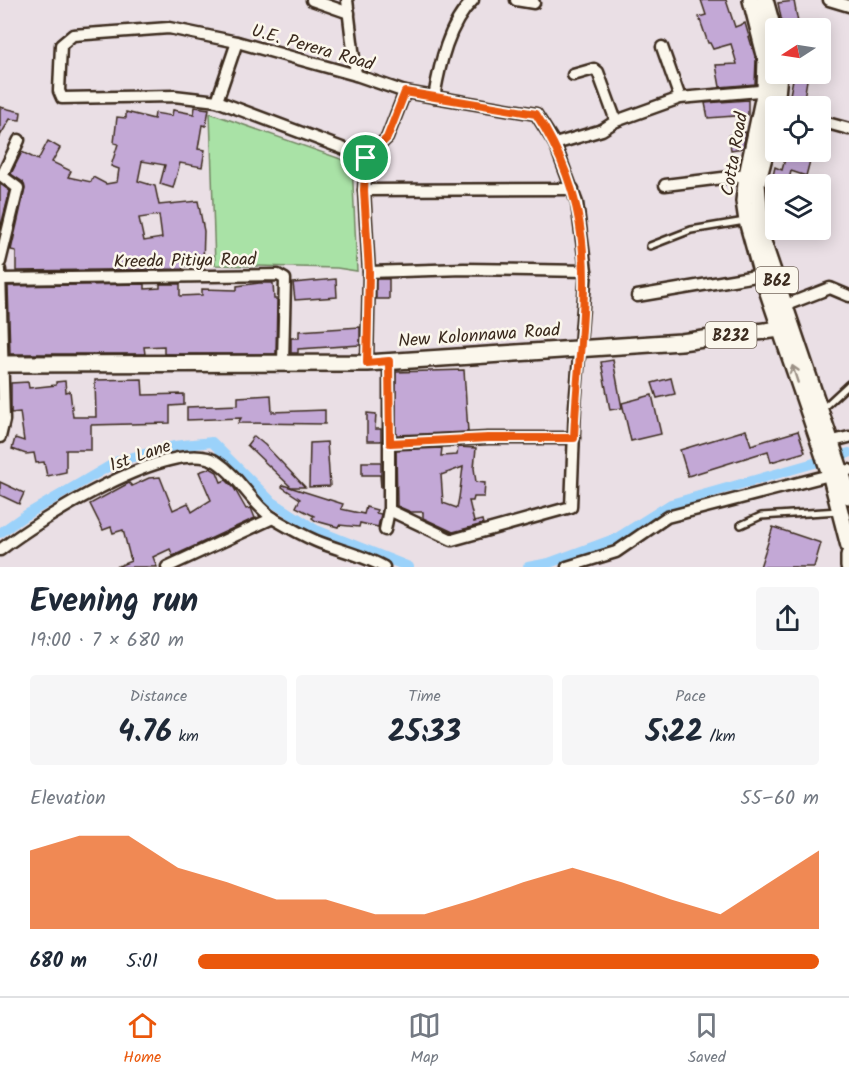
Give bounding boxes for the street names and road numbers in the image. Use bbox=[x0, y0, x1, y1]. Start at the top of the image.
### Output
street label: U.E. Perera Road bbox=[248, 17, 378, 80]
street label: Cotta Road bbox=[714, 109, 757, 198]
street label: Kreeda Pitiya Road bbox=[113, 246, 258, 277]
road number: B62 bbox=[756, 267, 798, 293]
street label: New Kolonnawa Road bbox=[397, 316, 562, 357]
road number: B232 bbox=[706, 322, 756, 348]
street label: 1st Lane bbox=[106, 432, 175, 480]

